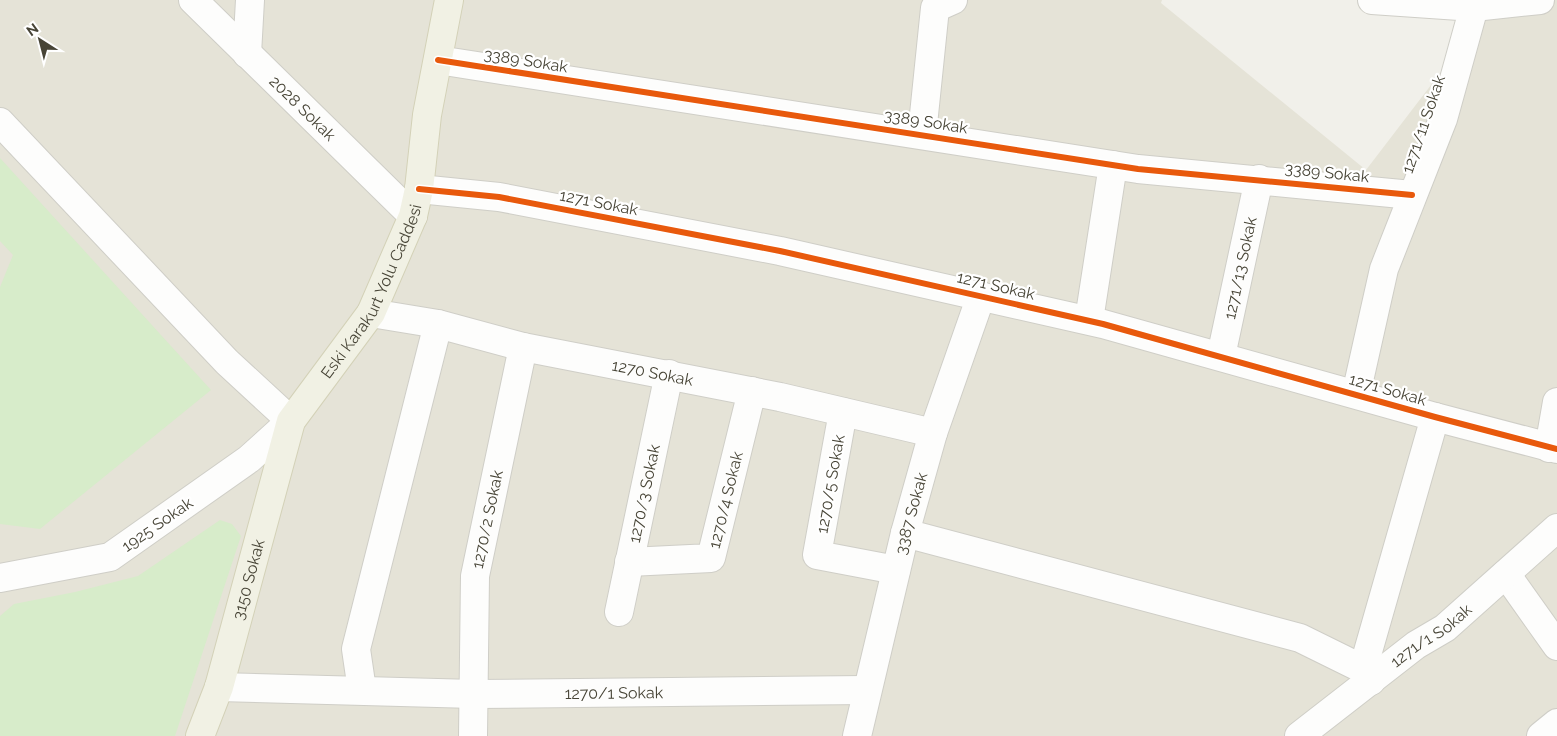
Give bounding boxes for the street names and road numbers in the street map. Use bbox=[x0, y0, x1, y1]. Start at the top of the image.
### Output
street label: 3389 Sokak bbox=[482, 44, 570, 77]
street label: 2028 Sokak bbox=[266, 72, 340, 145]
street label: 1271/11 Sokak bbox=[1398, 72, 1449, 176]
street label: 3389 Sokak bbox=[882, 105, 970, 138]
street label: 3389 Sokak bbox=[1284, 159, 1371, 186]
street label: 1271 Sokak bbox=[558, 186, 640, 220]
street label: Eski Karakurt Yolu Caddesi bbox=[317, 202, 425, 382]
street label: 1271/13 Sokak bbox=[1220, 215, 1261, 321]
street label: 1271 Sokak bbox=[955, 267, 1037, 304]
street label: 1270 Sokak bbox=[610, 356, 695, 390]
street label: 1271 Sokak bbox=[1347, 369, 1429, 410]
street label: 1270/5 Sokak bbox=[812, 433, 849, 535]
street label: 1270/3 Sokak bbox=[625, 442, 664, 545]
street label: 1270/4 Sokak bbox=[705, 449, 747, 550]
street label: 1270/2 Sokak bbox=[468, 468, 507, 570]
street label: 3387 Sokak bbox=[891, 470, 932, 556]
street label: 1925 Sokak bbox=[118, 493, 197, 556]
street label: 3150 Sokak bbox=[229, 537, 269, 622]
street label: 1271/1 Sokak bbox=[1387, 600, 1476, 671]
street label: 1270/1 Sokak bbox=[565, 683, 664, 703]

